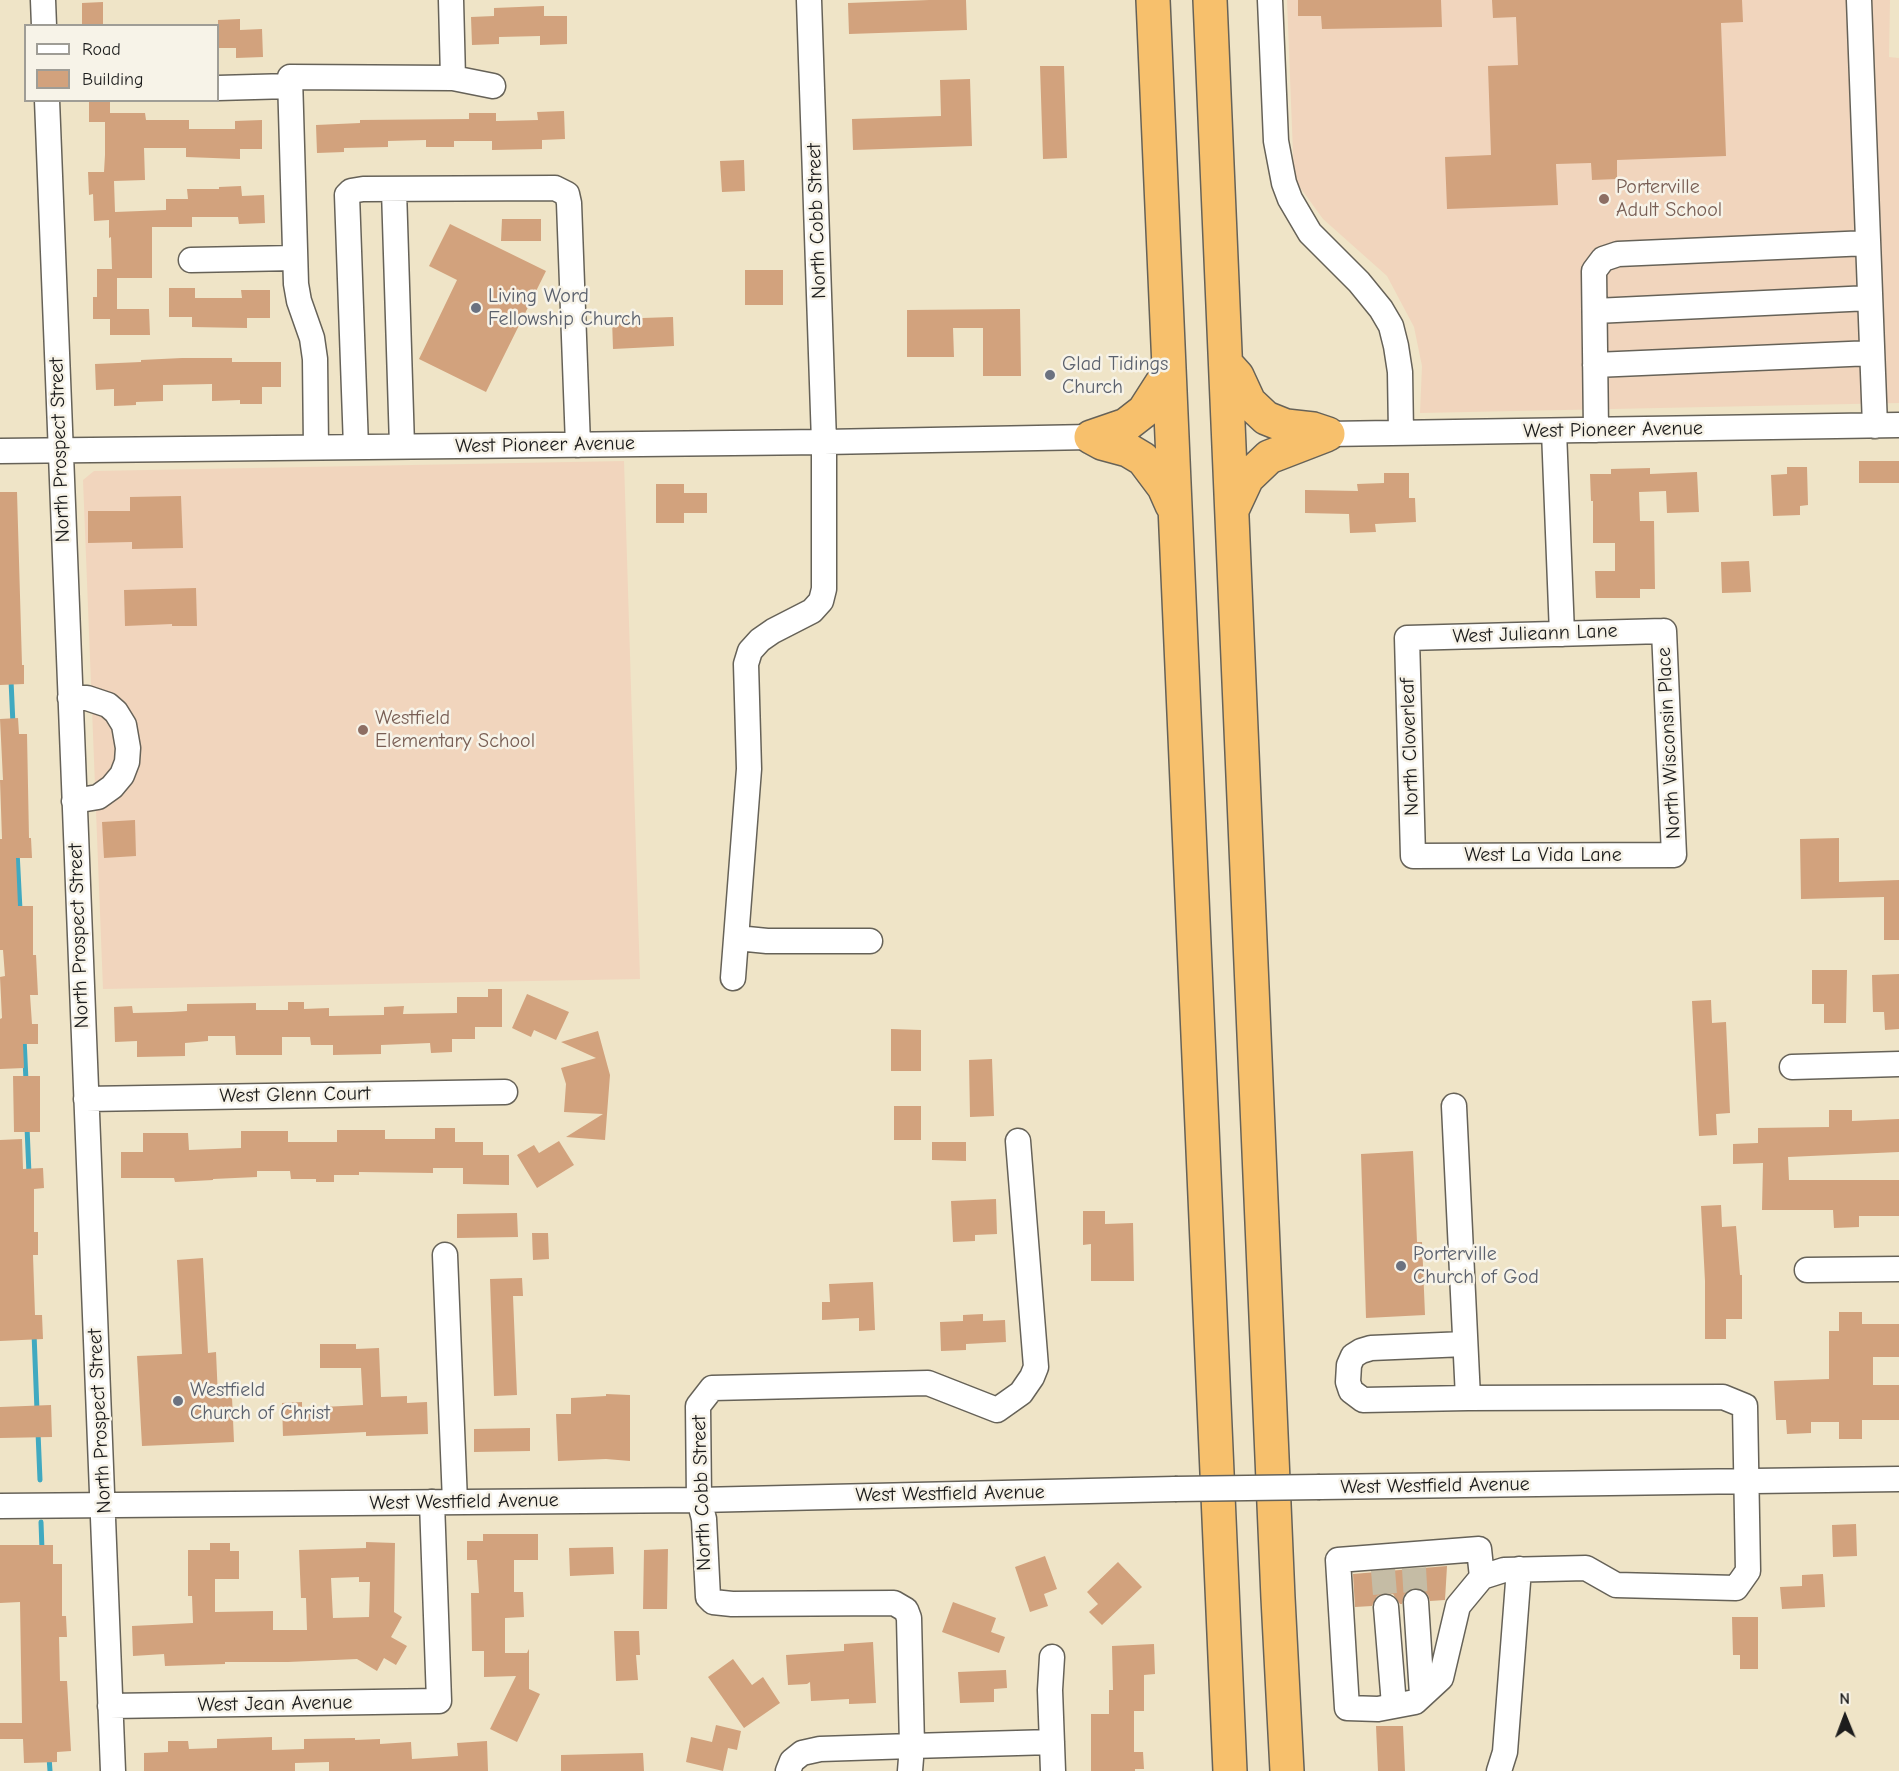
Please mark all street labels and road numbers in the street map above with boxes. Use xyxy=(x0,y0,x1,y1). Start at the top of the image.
street label: North Cobb Street xyxy=(802,143,832,299)
street label: North Prospect Street xyxy=(45,357,75,543)
street label: West Pioneer Avenue xyxy=(1523,416,1703,444)
street label: West Pioneer Avenue xyxy=(455,431,635,459)
street label: West Julieann Lane xyxy=(1452,619,1618,649)
street label: North Wisconsin Place xyxy=(1652,646,1686,840)
street label: North Cloverleaf xyxy=(1396,678,1424,816)
street label: North Prospect Street xyxy=(64,843,94,1029)
street label: West La Vida Lane xyxy=(1464,843,1622,867)
street label: West Glenn Court xyxy=(219,1082,371,1108)
street label: North Prospect Street xyxy=(83,1328,117,1514)
street label: North Cobb Street xyxy=(687,1415,717,1571)
street label: West Westfield Avenue xyxy=(1340,1472,1530,1500)
street label: West Westfield Avenue xyxy=(855,1480,1045,1508)
street label: West Westfield Avenue xyxy=(369,1488,559,1516)
street label: West Jean Avenue xyxy=(197,1691,353,1717)

